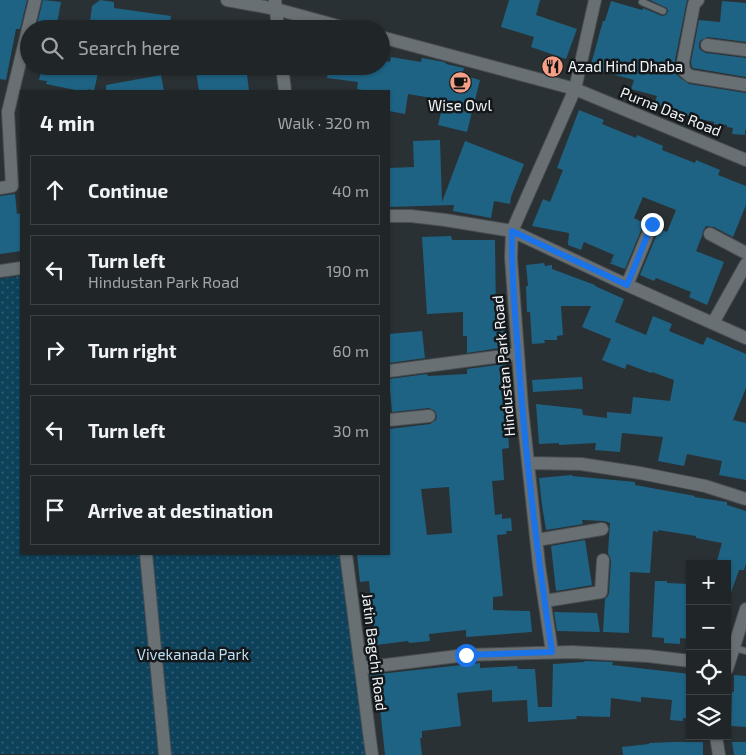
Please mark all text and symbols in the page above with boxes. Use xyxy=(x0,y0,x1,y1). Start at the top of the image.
search box xyxy=(20,20,390,75)
icon: search xyxy=(38,34,66,62)
text: Search here xyxy=(78,36,180,59)
restaurant icon: Azad Hind Dhaba xyxy=(540,54,564,78)
place label: Azad Hind Dhaba xyxy=(568,57,683,75)
cafe icon: Wise Owl xyxy=(448,70,472,94)
street label: Purna Das Road xyxy=(618,83,724,139)
place label: Wise Owl xyxy=(428,96,492,114)
text: 4 min xyxy=(40,110,95,135)
text: Walk · 320 m xyxy=(277,113,370,132)
icon: ahead xyxy=(41,176,69,204)
text: Continue xyxy=(88,179,168,202)
text: 40 m xyxy=(332,181,369,200)
route end xyxy=(641,213,664,236)
text: Turn left xyxy=(88,249,165,272)
icon: left xyxy=(41,256,69,284)
text: 190 m xyxy=(326,261,369,280)
text: Hindustan Park Road xyxy=(88,272,239,291)
street label: Hindustan Park Road xyxy=(488,295,518,437)
icon: right xyxy=(41,336,69,364)
text: Turn right xyxy=(88,339,176,362)
text: 60 m xyxy=(333,341,369,360)
icon: left xyxy=(41,416,69,444)
text: Turn left xyxy=(88,419,165,442)
text: 30 m xyxy=(333,421,369,440)
icon: arrive xyxy=(41,496,69,524)
text: Arrive at destination xyxy=(88,499,273,522)
map controls xyxy=(686,560,731,740)
button: + xyxy=(686,560,731,605)
street label: Jatin Bagchi Road xyxy=(359,592,391,712)
button: − xyxy=(686,605,731,650)
route start xyxy=(455,644,478,667)
park label: Vivekanada Park xyxy=(137,645,250,663)
button: locate xyxy=(686,650,731,695)
button: layers xyxy=(686,695,731,740)

